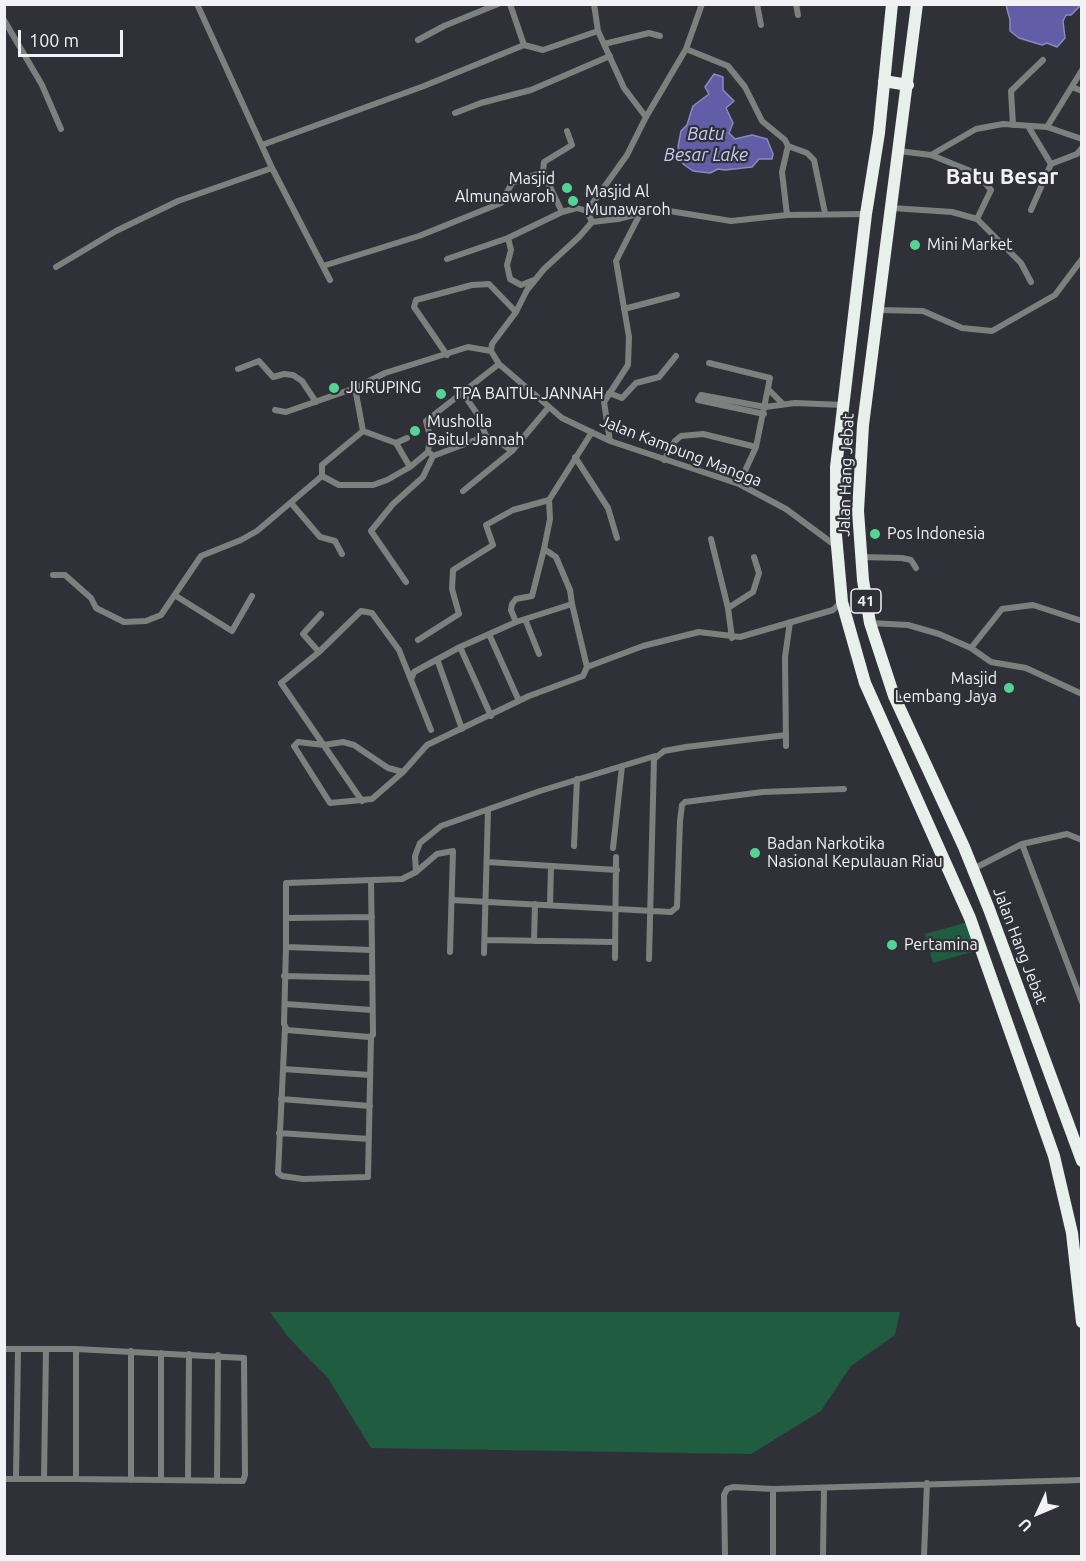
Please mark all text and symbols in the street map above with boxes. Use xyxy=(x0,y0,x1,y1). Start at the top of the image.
scale bar xyxy=(21,18,126,56)
text: 100 m xyxy=(29,30,79,50)
water label: Batu Besar Lake xyxy=(664,123,748,166)
district label: Batu Besar xyxy=(946,164,1058,190)
place label: Masjid Almunawaroh xyxy=(455,169,555,207)
marker: Masjid Almunawaroh xyxy=(560,181,574,195)
place label: Masjid Al Munawaroh xyxy=(585,182,671,220)
marker: Masjid Al Munawaroh xyxy=(566,194,580,208)
place label: Mini Market xyxy=(927,235,1013,255)
marker: Mini Market xyxy=(908,238,922,252)
place label: JURUPING xyxy=(346,378,421,398)
marker: JURUPING xyxy=(327,381,341,395)
place label: TPA BAITUL JANNAH xyxy=(453,384,604,404)
marker: TPA BAITUL JANNAH xyxy=(434,387,448,401)
street label: Jalan Kampung Mangga xyxy=(598,411,764,491)
place label: Musholla Baitul Jannah xyxy=(427,412,524,450)
street label: Jalan Hang Jebat xyxy=(834,413,858,537)
marker: Musholla Baitul Jannah xyxy=(408,424,422,438)
place label: Pos Indonesia xyxy=(887,524,985,544)
marker: Pos Indonesia xyxy=(868,527,882,541)
road number: 41 xyxy=(851,589,881,613)
place label: Masjid Lembang Jaya xyxy=(895,669,997,707)
marker: Masjid Lembang Jaya xyxy=(1002,681,1016,695)
place label: Badan Narkotika Nasional Kepulauan Riau xyxy=(767,834,943,872)
marker: Badan Narkotika Nasional Kepulauan Riau xyxy=(748,846,762,860)
street label: Jalan Hang Jebat xyxy=(989,885,1051,1007)
place label: Pertamina xyxy=(904,935,978,955)
marker: Pertamina xyxy=(885,938,899,952)
north arrow xyxy=(1008,1483,1068,1543)
text: U xyxy=(1015,1515,1035,1536)

